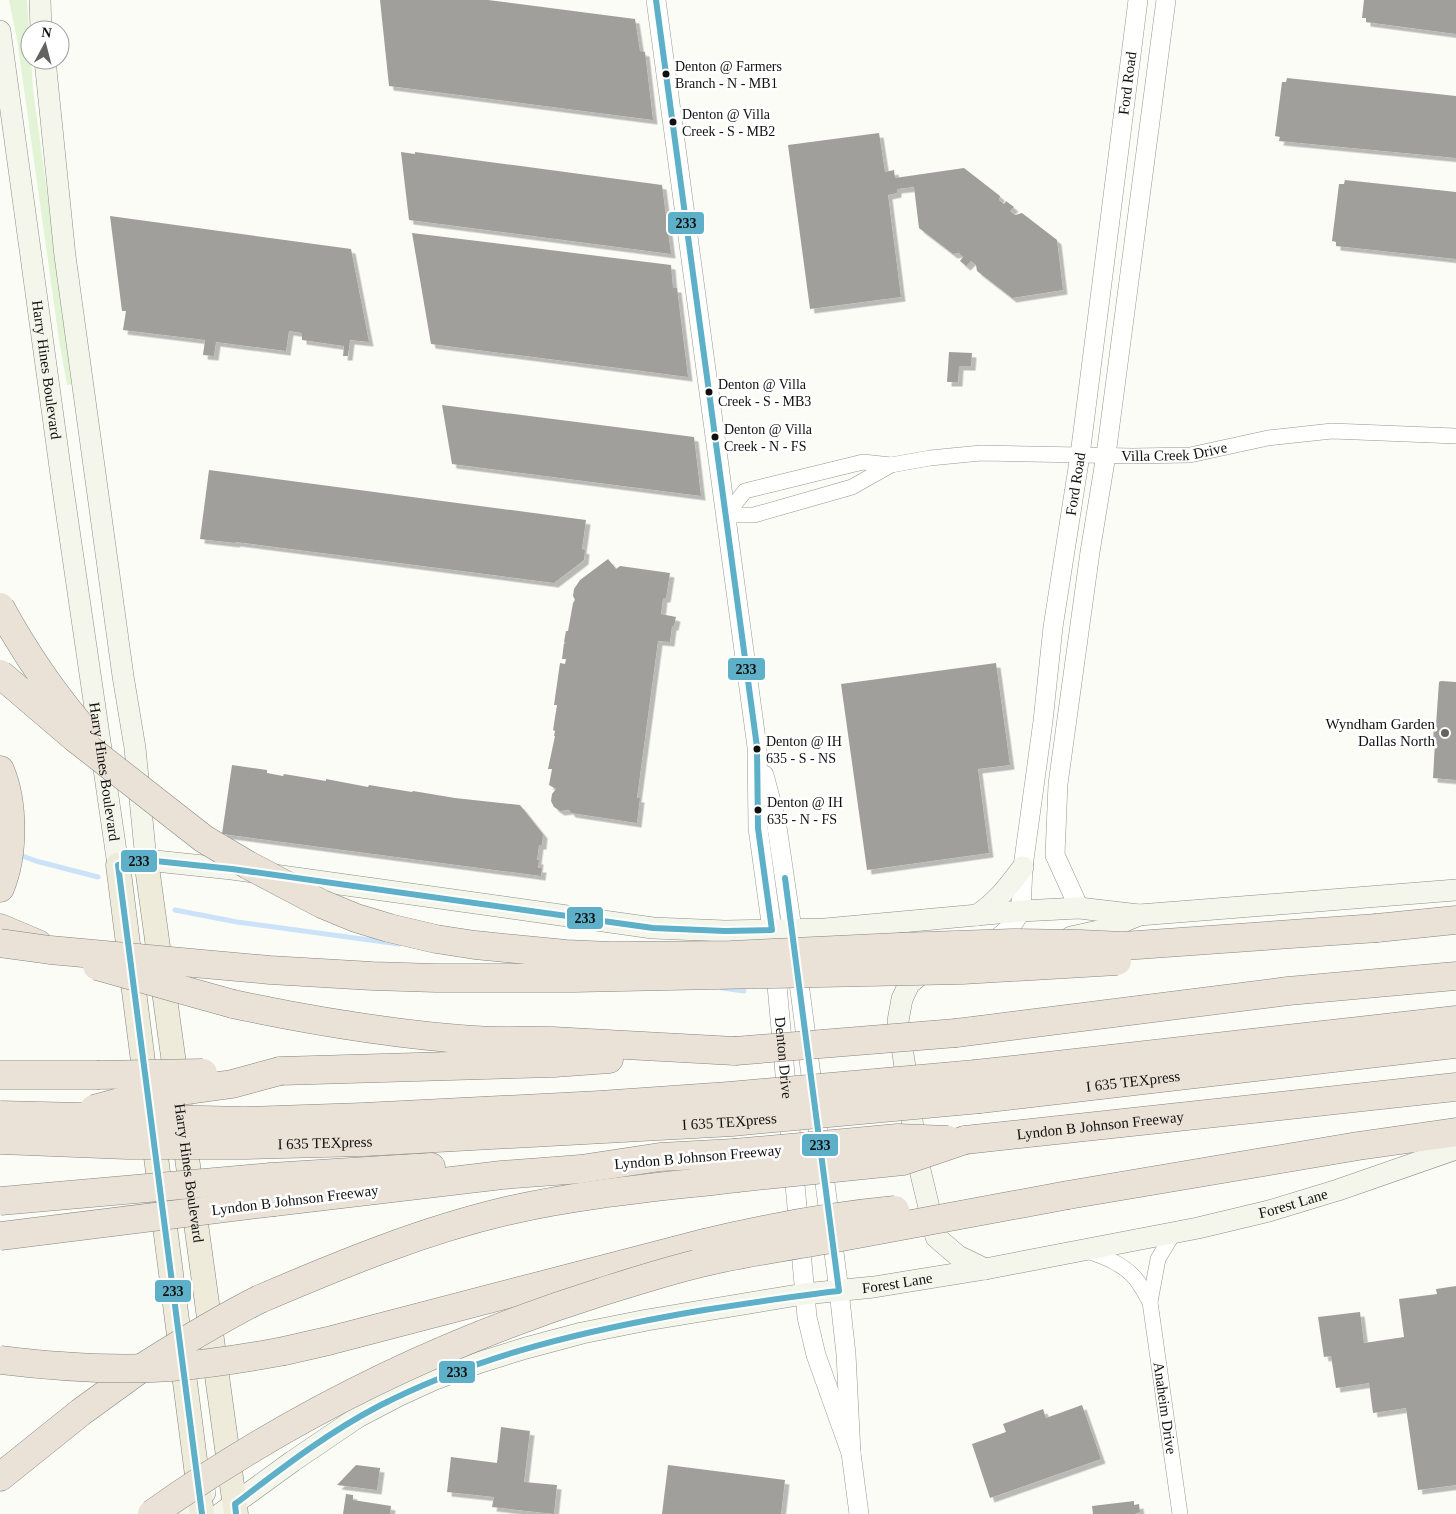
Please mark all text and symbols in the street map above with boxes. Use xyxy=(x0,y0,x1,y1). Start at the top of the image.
north arrow xyxy=(20,20,70,70)
text: N xyxy=(41,25,52,41)
street label: Ford Road xyxy=(1115,50,1139,116)
place label: Denton @ Farmers Branch - N - MB1 xyxy=(675,59,782,91)
marker: Denton @ Farmers Branch - N - MB1 xyxy=(661,69,671,79)
place label: Denton @ Villa Creek - S - MB2 xyxy=(682,107,775,139)
marker: Denton @ Villa Creek - S - MB2 xyxy=(668,117,678,127)
line badge: 233 xyxy=(667,211,705,235)
text: 233 xyxy=(676,216,697,231)
street label: Harry Hines Boulevard xyxy=(29,299,64,441)
place label: Denton @ Villa Creek - S - MB3 xyxy=(718,377,811,409)
marker: Denton @ Villa Creek - S - MB3 xyxy=(704,387,714,397)
place label: Denton @ Villa Creek - N - FS xyxy=(724,422,813,454)
marker: Denton @ Villa Creek - N - FS xyxy=(710,432,720,442)
street label: Villa Creek Drive xyxy=(1121,439,1229,464)
street label: Ford Road xyxy=(1063,451,1088,517)
line badge: 233 xyxy=(727,657,766,681)
text: 233 xyxy=(736,662,757,677)
street label: Harry Hines Boulevard xyxy=(86,701,122,843)
place label: Wyndham Garden Dallas North xyxy=(1326,716,1435,749)
marker: Wyndham Garden Dallas North xyxy=(1439,727,1451,739)
place label: Denton @ IH 635 - S - NS xyxy=(766,734,842,766)
marker: Denton @ IH 635 - S - NS xyxy=(752,744,762,754)
place label: Denton @ IH 635 - N - FS xyxy=(767,795,843,827)
marker: Denton @ IH 635 - N - FS xyxy=(753,805,763,815)
line badge: 233 xyxy=(120,849,158,873)
text: 233 xyxy=(129,854,150,869)
line badge: 233 xyxy=(566,906,604,930)
text: 233 xyxy=(575,911,596,926)
street label: Denton Drive xyxy=(772,1016,795,1100)
street label: I 635 TEXpress xyxy=(1085,1068,1181,1095)
street label: Harry Hines Boulevard xyxy=(172,1103,207,1244)
street label: Lyndon B Johnson Freeway xyxy=(1016,1108,1185,1142)
street label: I 635 TEXpress xyxy=(682,1110,777,1133)
line badge: 233 xyxy=(801,1133,839,1157)
street label: I 635 TEXpress xyxy=(277,1134,373,1152)
text: 233 xyxy=(810,1138,831,1153)
street label: Lyndon B Johnson Freeway xyxy=(614,1142,783,1172)
street label: Lyndon B Johnson Freeway xyxy=(211,1182,380,1218)
street label: Forest Lane xyxy=(1257,1186,1330,1221)
street label: Forest Lane xyxy=(861,1270,934,1296)
line badge: 233 xyxy=(154,1279,192,1303)
text: 233 xyxy=(163,1284,184,1299)
line badge: 233 xyxy=(438,1360,476,1384)
street label: Anaheim Drive xyxy=(1151,1361,1179,1456)
text: 233 xyxy=(447,1365,468,1380)

